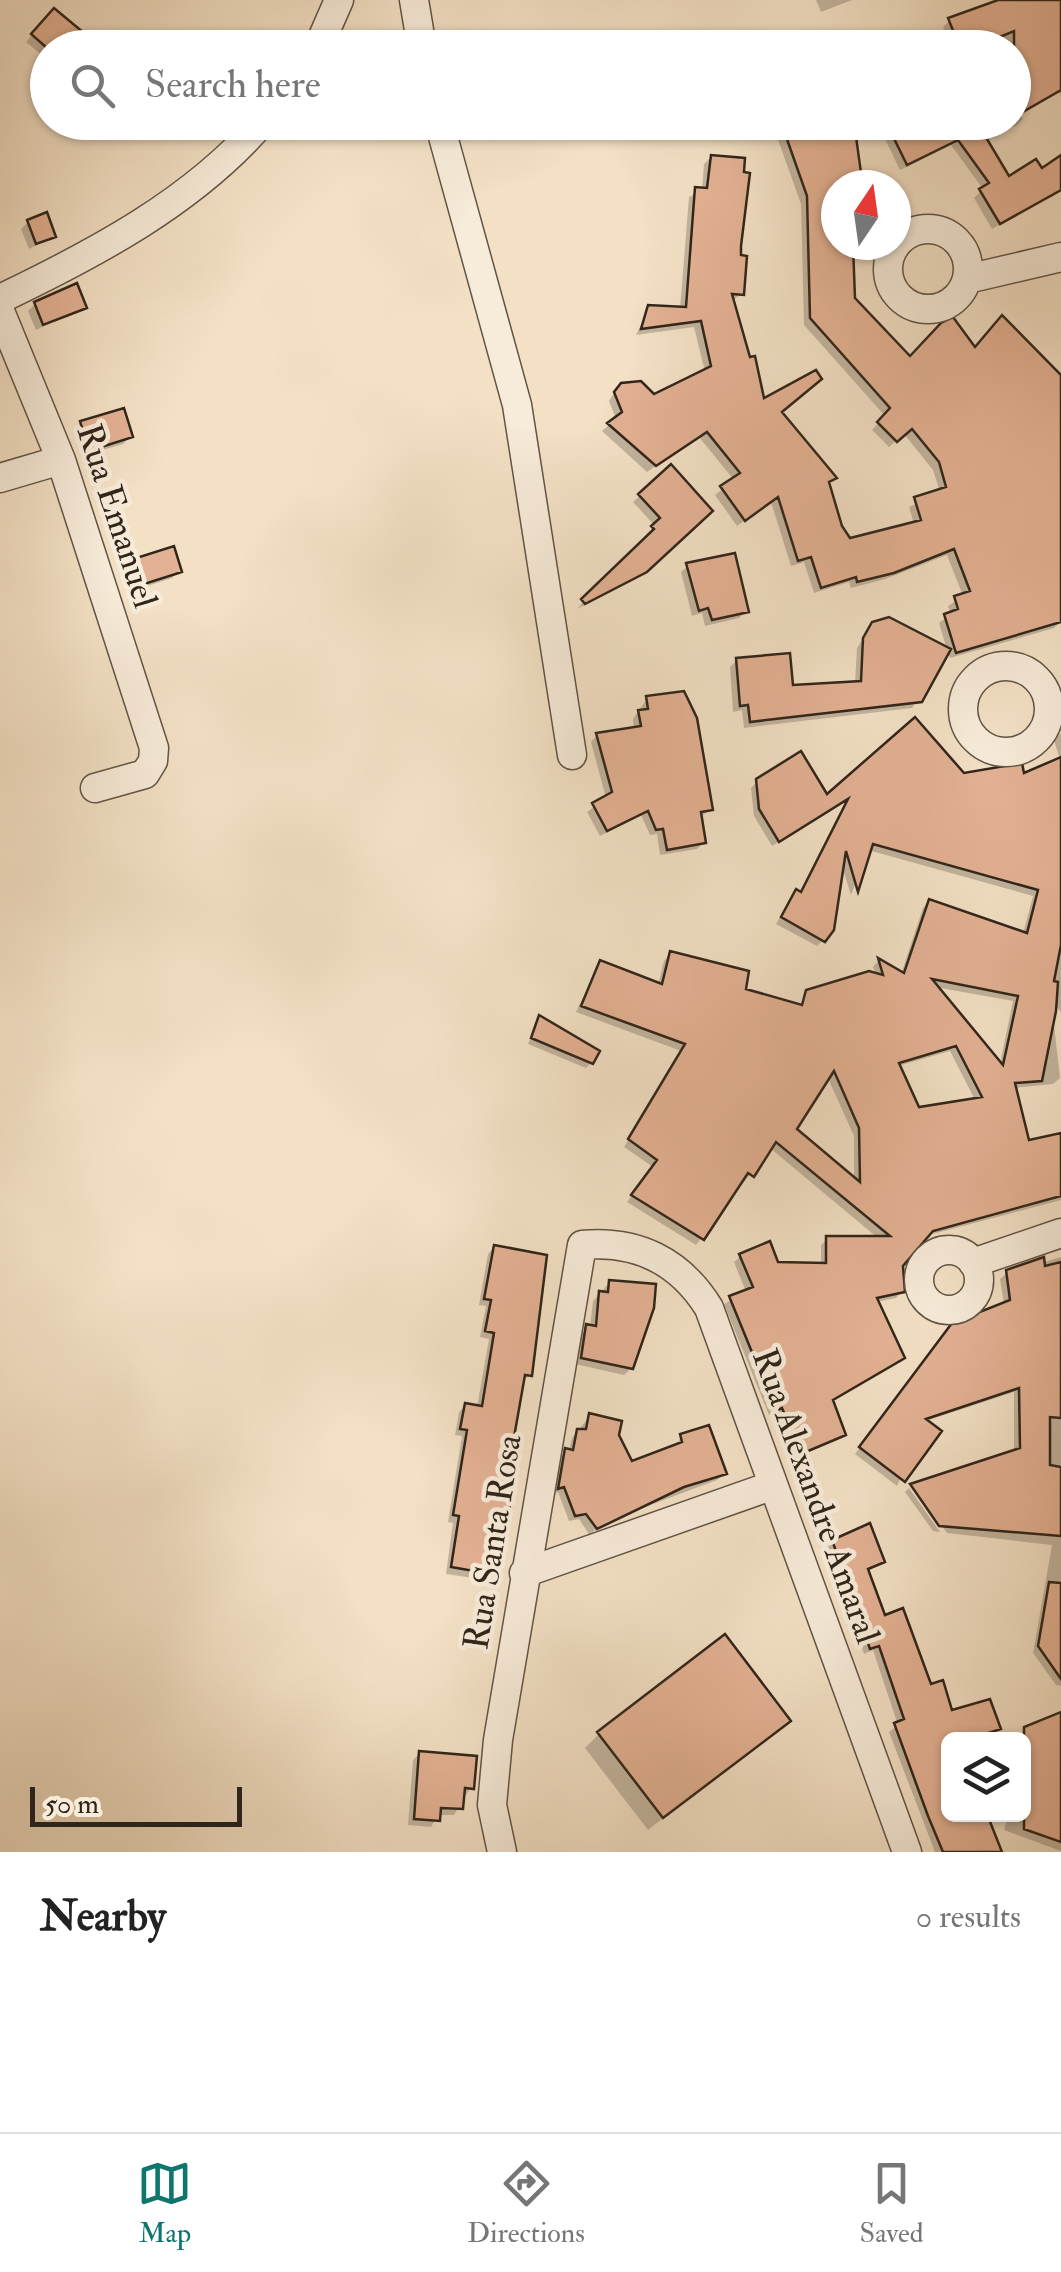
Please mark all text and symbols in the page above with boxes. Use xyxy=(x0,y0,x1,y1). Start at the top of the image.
search box xyxy=(30,30,1031,140)
icon: search xyxy=(65,58,120,113)
text: Search here xyxy=(145,61,321,109)
north arrow xyxy=(821,170,911,260)
street label: Rua Emanuel xyxy=(67,418,167,614)
street label: Rua Alexandre Amaral xyxy=(742,1343,890,1649)
street label: Rua Santa Rosa xyxy=(454,1431,532,1653)
map controls xyxy=(941,1732,1031,1822)
button: layers xyxy=(941,1732,1031,1822)
scale bar xyxy=(30,1782,242,1826)
text: 50 m xyxy=(45,1787,99,1822)
text: Nearby xyxy=(40,1891,166,1943)
text: 0 results xyxy=(916,1897,1021,1937)
tab: Map xyxy=(137,2156,192,2251)
tab: Directions xyxy=(467,2156,585,2251)
tab: Saved xyxy=(860,2156,924,2251)

